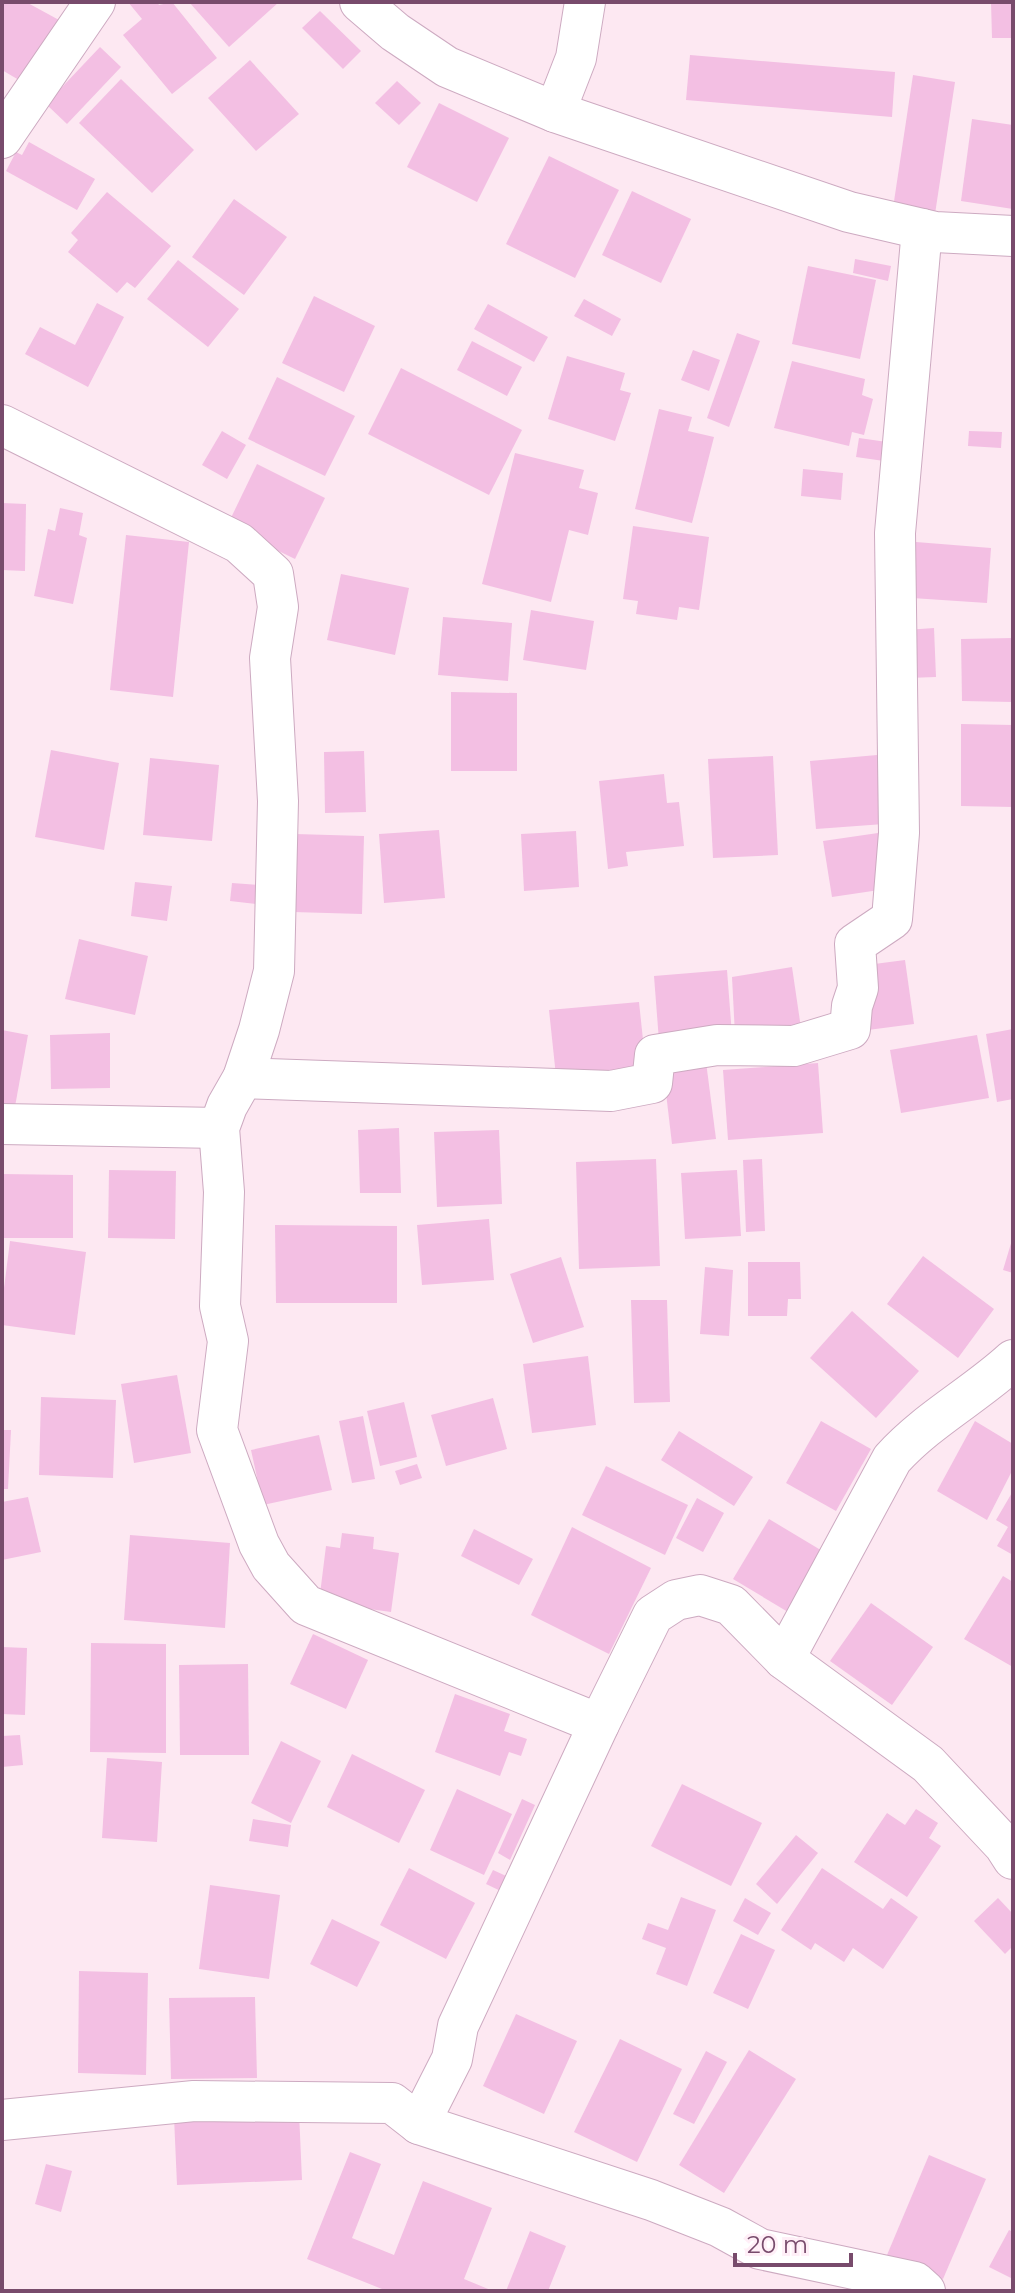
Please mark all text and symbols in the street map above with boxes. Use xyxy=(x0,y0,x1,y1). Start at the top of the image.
scale bar xyxy=(735,2217,851,2267)
text: 20 m xyxy=(747,2230,808,2259)

